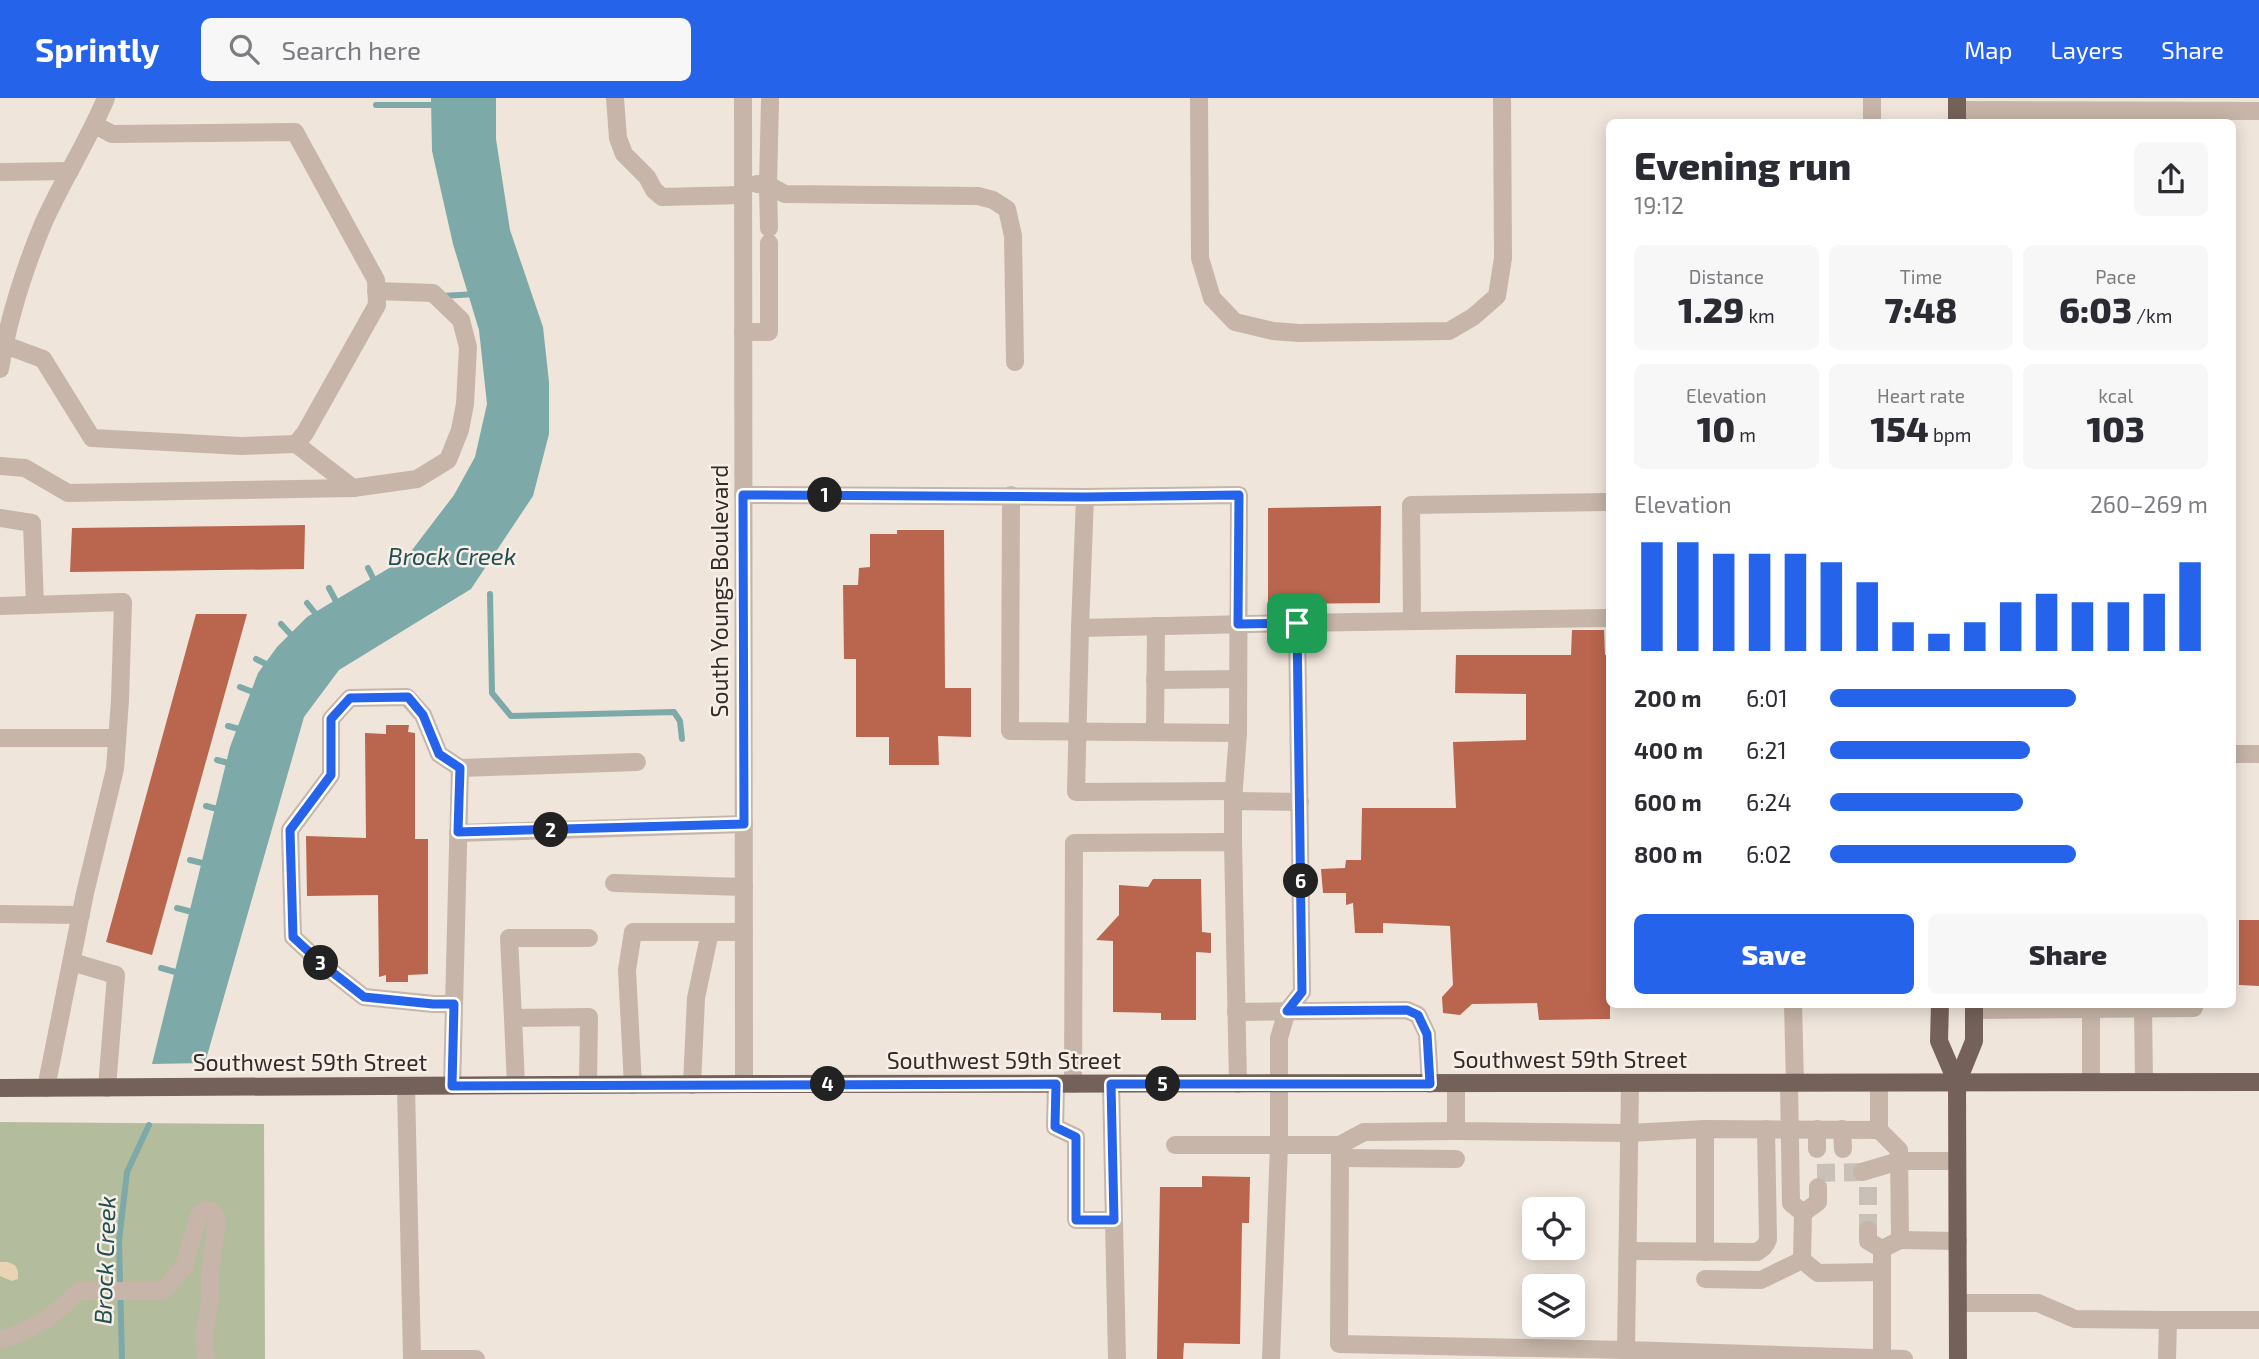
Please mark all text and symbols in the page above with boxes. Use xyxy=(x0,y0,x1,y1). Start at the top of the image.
search box xyxy=(201,18,691,81)
text: Sprintly xyxy=(35,29,159,69)
icon: search xyxy=(225,30,263,68)
text: Search here xyxy=(281,34,421,65)
text: Map xyxy=(1964,35,2012,64)
text: Layers xyxy=(2050,35,2123,64)
text: Share xyxy=(2161,35,2224,64)
text: Evening run xyxy=(1634,142,1851,188)
button: share xyxy=(2134,142,2208,216)
text: 19:12 xyxy=(1634,191,1684,219)
text: Distance xyxy=(1689,265,1764,288)
text: Time xyxy=(1900,265,1942,288)
text: Pace xyxy=(2095,265,2136,288)
text: 1.29 xyxy=(1678,288,1744,330)
text: 7:48 xyxy=(1885,288,1957,330)
text: 6:03 xyxy=(2059,288,2132,330)
text: km xyxy=(1744,304,1775,327)
text: /km xyxy=(2132,304,2172,327)
text: Elevation xyxy=(1686,384,1767,407)
text: Heart rate xyxy=(1877,384,1965,407)
text: kcal xyxy=(2098,384,2133,407)
text: 10 xyxy=(1697,407,1735,449)
text: 154 xyxy=(1871,407,1929,449)
text: 103 xyxy=(2086,407,2145,449)
text: m xyxy=(1735,423,1756,446)
text: bpm xyxy=(1929,423,1971,446)
street label: South Youngs Boulevard xyxy=(705,465,733,717)
pin: 1 xyxy=(808,478,842,512)
text: 1 xyxy=(820,483,829,506)
text: Elevation xyxy=(1634,490,1732,518)
text: 260–269 m xyxy=(2090,490,2208,518)
water label: Brock Creek xyxy=(388,541,516,570)
pin xyxy=(1267,593,1327,653)
icon: arrive xyxy=(1278,604,1316,642)
text: 200 m xyxy=(1634,684,1702,712)
text: 6:01 xyxy=(1746,684,1788,712)
text: 400 m xyxy=(1634,736,1703,764)
text: 6:21 xyxy=(1746,736,1787,764)
text: 600 m xyxy=(1634,788,1702,816)
text: 6:24 xyxy=(1746,788,1792,816)
pin: 2 xyxy=(534,812,568,848)
text: 2 xyxy=(545,818,556,841)
text: 800 m xyxy=(1634,840,1703,868)
text: 6:02 xyxy=(1746,840,1791,868)
pin: 6 xyxy=(1284,864,1318,898)
text: 6 xyxy=(1295,869,1306,892)
button: Save xyxy=(1634,914,1914,994)
button: Share xyxy=(1928,914,2208,994)
pin: 3 xyxy=(304,946,338,980)
text: 3 xyxy=(315,951,326,974)
street label: Southwest 59th Street xyxy=(1453,1045,1688,1073)
street label: Southwest 59th Street xyxy=(887,1046,1122,1074)
street label: Southwest 59th Street xyxy=(193,1048,428,1076)
pin: 4 xyxy=(810,1066,846,1102)
pin: 5 xyxy=(1146,1066,1180,1102)
text: 4 xyxy=(821,1072,834,1095)
text: 5 xyxy=(1157,1072,1168,1095)
water label: Brock Creek xyxy=(87,1195,121,1325)
map controls xyxy=(1522,1197,1585,1337)
button: locate xyxy=(1522,1197,1585,1260)
button: layers xyxy=(1522,1274,1585,1337)

